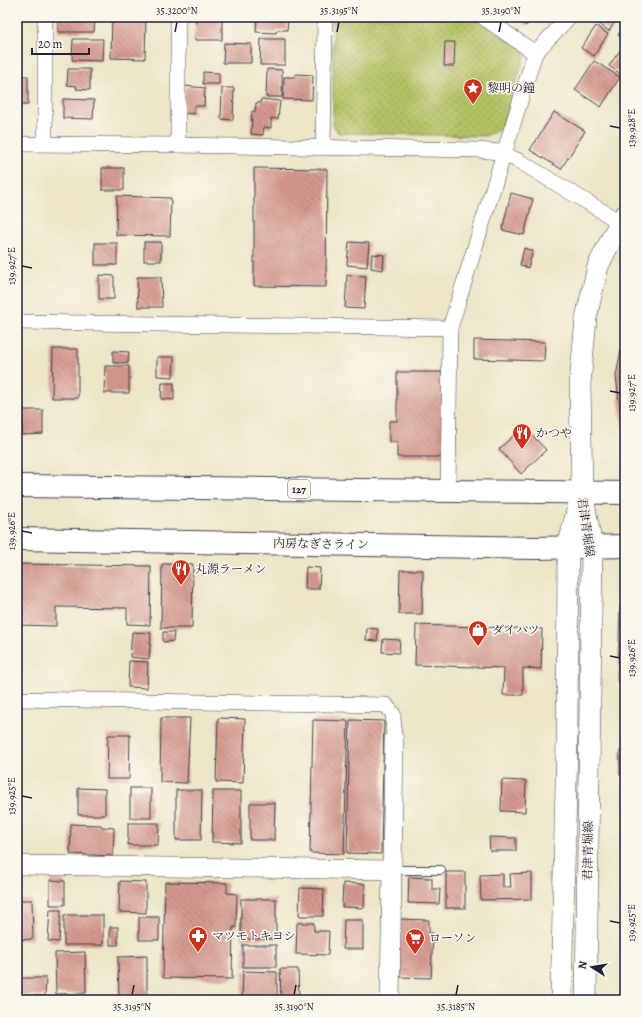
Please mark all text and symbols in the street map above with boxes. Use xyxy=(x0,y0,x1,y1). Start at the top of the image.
text: 35.3200°N xyxy=(156,4,198,17)
text: 35.3195°N xyxy=(320,4,358,17)
text: 35.3190°N xyxy=(481,4,521,17)
scale bar xyxy=(32,30,89,56)
text: 20 m xyxy=(38,36,62,52)
place icon: 黎明の鐘 xyxy=(462,77,484,105)
place label: 黎明の鐘 xyxy=(487,80,535,96)
text: 139.928°E xyxy=(625,109,638,147)
text: 139.927°E xyxy=(5,247,18,285)
text: 139.927°E xyxy=(625,374,638,412)
restaurant icon: かつや xyxy=(511,422,533,450)
place label: かつや xyxy=(536,425,572,441)
road number: 127 xyxy=(288,480,310,498)
street label: 君津青堀線 xyxy=(574,496,598,558)
text: 139.926°E xyxy=(5,512,18,550)
street label: 内房なぎさライン xyxy=(273,535,369,553)
restaurant icon: 丸源ラーメン xyxy=(170,558,192,586)
place label: 丸源ラーメン xyxy=(195,561,266,577)
shop icon: ダイハツ xyxy=(467,619,489,647)
place label: ダイハツ xyxy=(492,622,540,638)
text: 139.926°E xyxy=(625,639,638,677)
text: 139.925°E xyxy=(5,777,18,815)
street label: 君津青堀線 xyxy=(579,821,597,881)
text: 139.925°E xyxy=(625,904,638,942)
pharmacy icon: マツモトキヨシ xyxy=(187,925,209,953)
supermarket icon: ローソン xyxy=(404,927,426,955)
place label: マツモトキヨシ xyxy=(212,928,296,944)
place label: ローソン xyxy=(429,930,477,946)
north arrow xyxy=(572,947,612,987)
text: N xyxy=(575,960,591,971)
text: 35.3195°N xyxy=(113,1000,151,1013)
text: 35.3190°N xyxy=(274,1000,314,1013)
text: 35.3185°N xyxy=(437,1000,475,1013)

